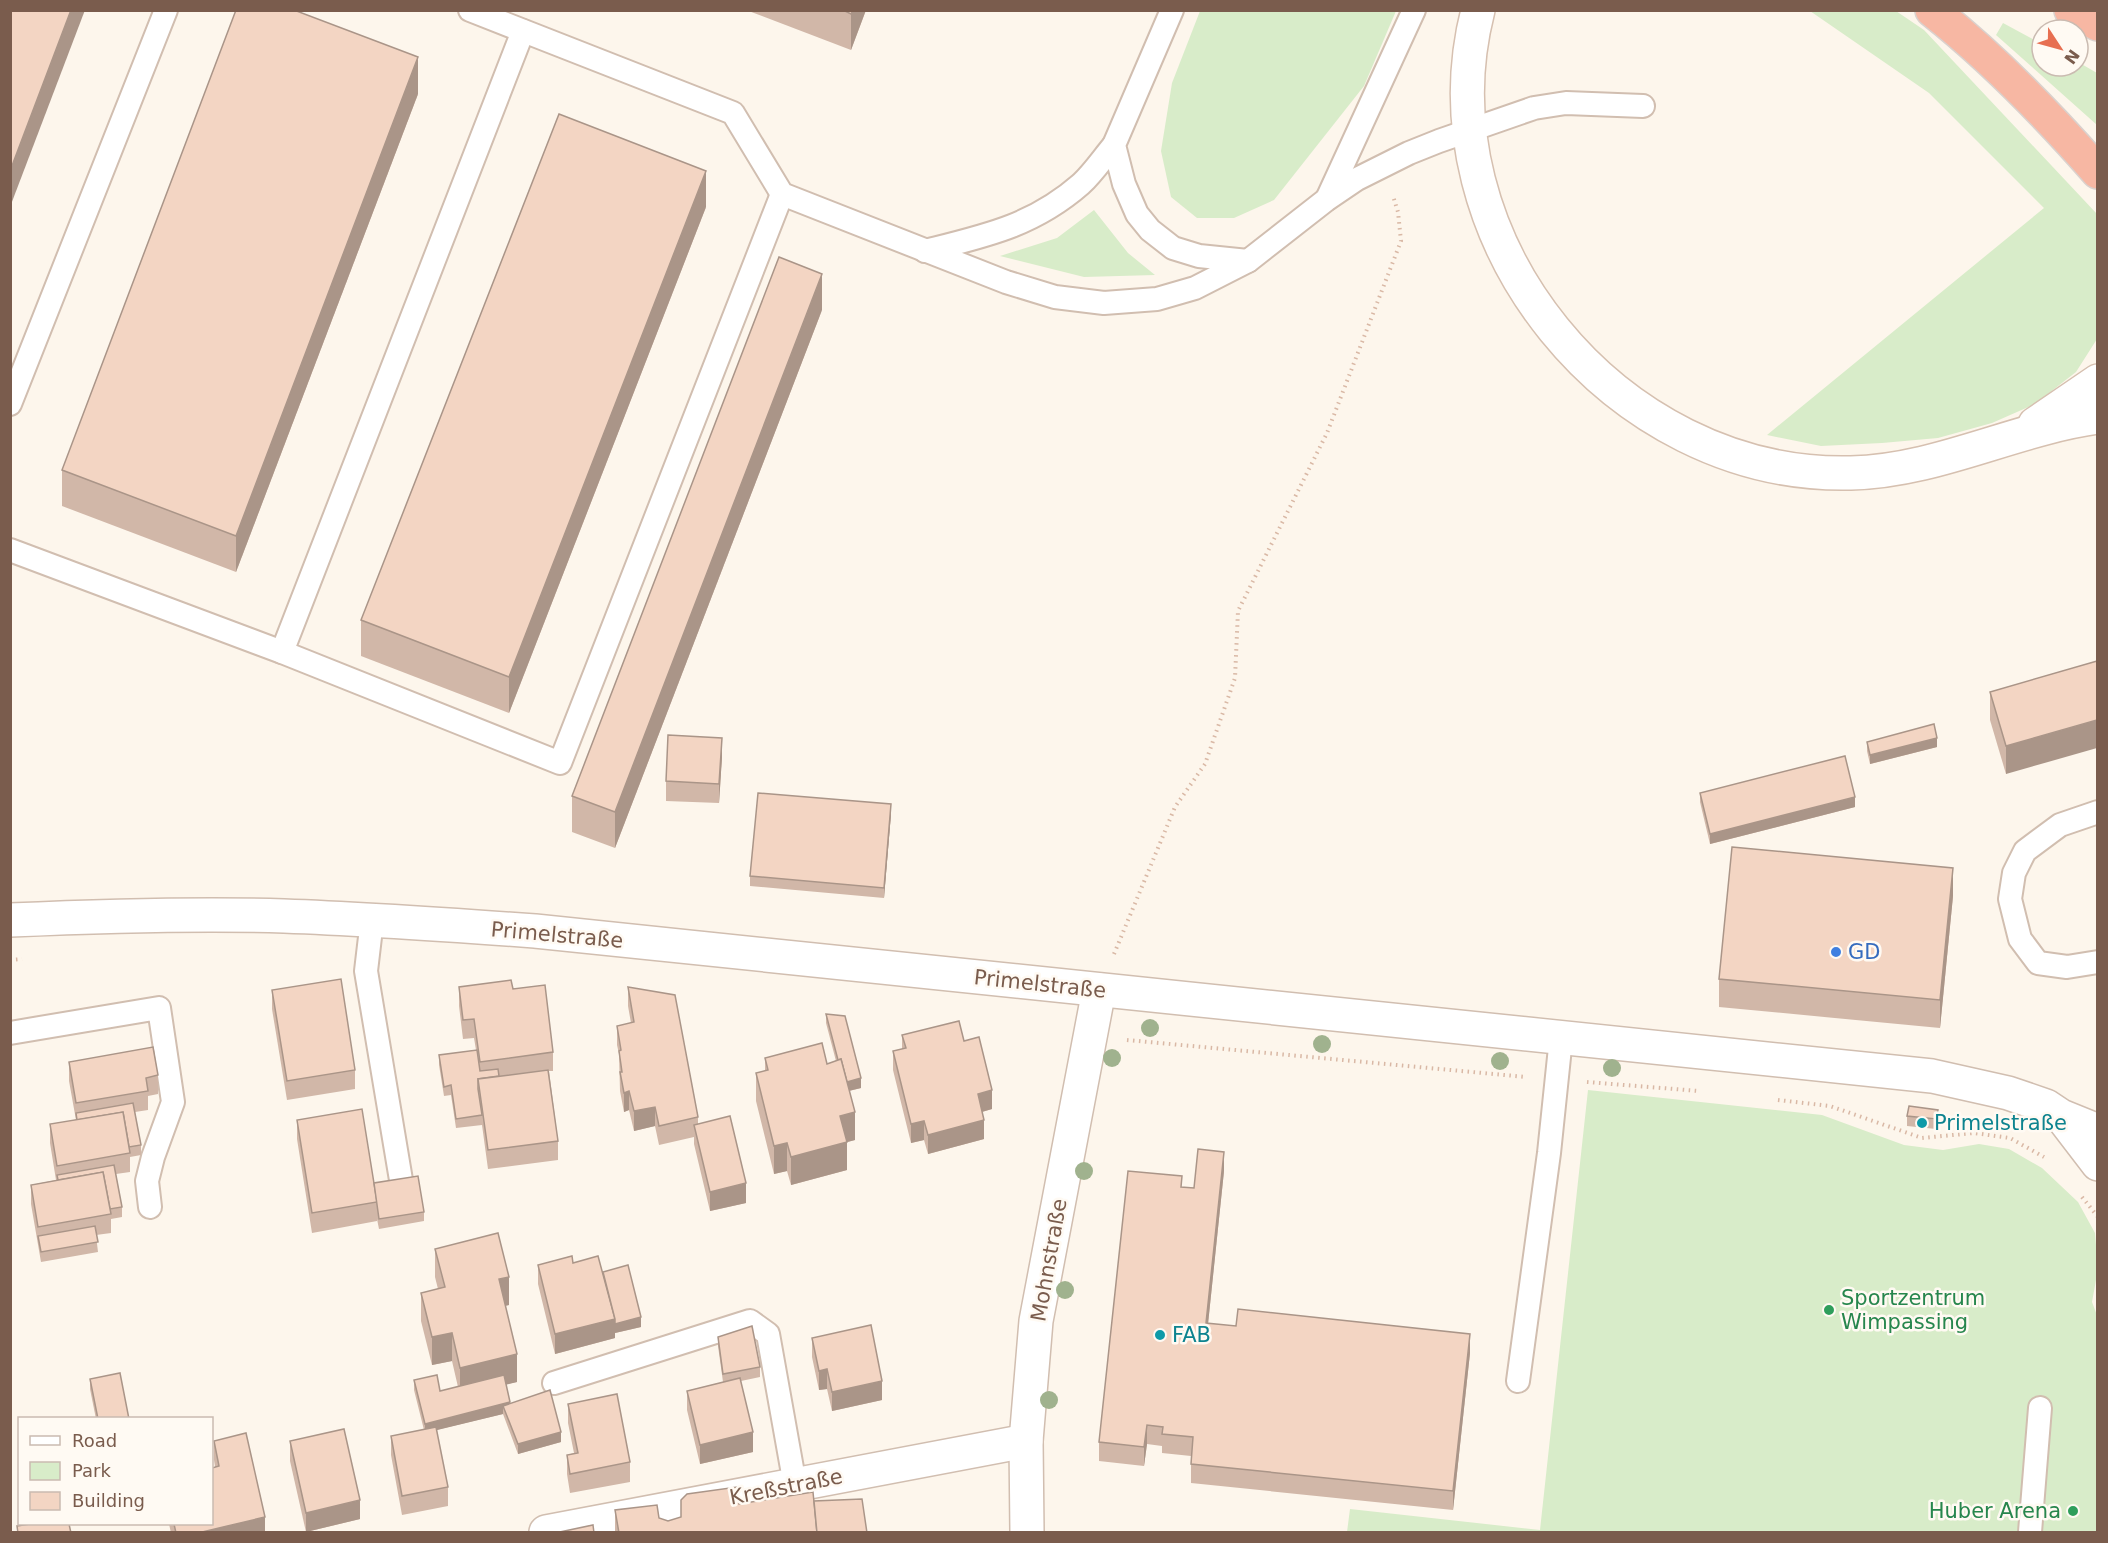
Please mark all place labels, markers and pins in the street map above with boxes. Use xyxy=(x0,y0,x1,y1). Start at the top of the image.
place label: GD xyxy=(1848,940,1880,964)
marker: GD xyxy=(1829,945,1843,959)
place label: Primelstraße xyxy=(1934,1111,2067,1135)
marker: Primelstraße xyxy=(1915,1116,1929,1130)
place label: Sportzentrum Wimpassing xyxy=(1841,1286,1985,1334)
marker: Sportzentrum Wimpassing xyxy=(1822,1303,1836,1317)
place label: FAB xyxy=(1172,1323,1211,1347)
marker: FAB xyxy=(1153,1328,1167,1342)
place label: Huber Arena xyxy=(1929,1499,2061,1523)
marker: Huber Arena xyxy=(2066,1504,2080,1518)

